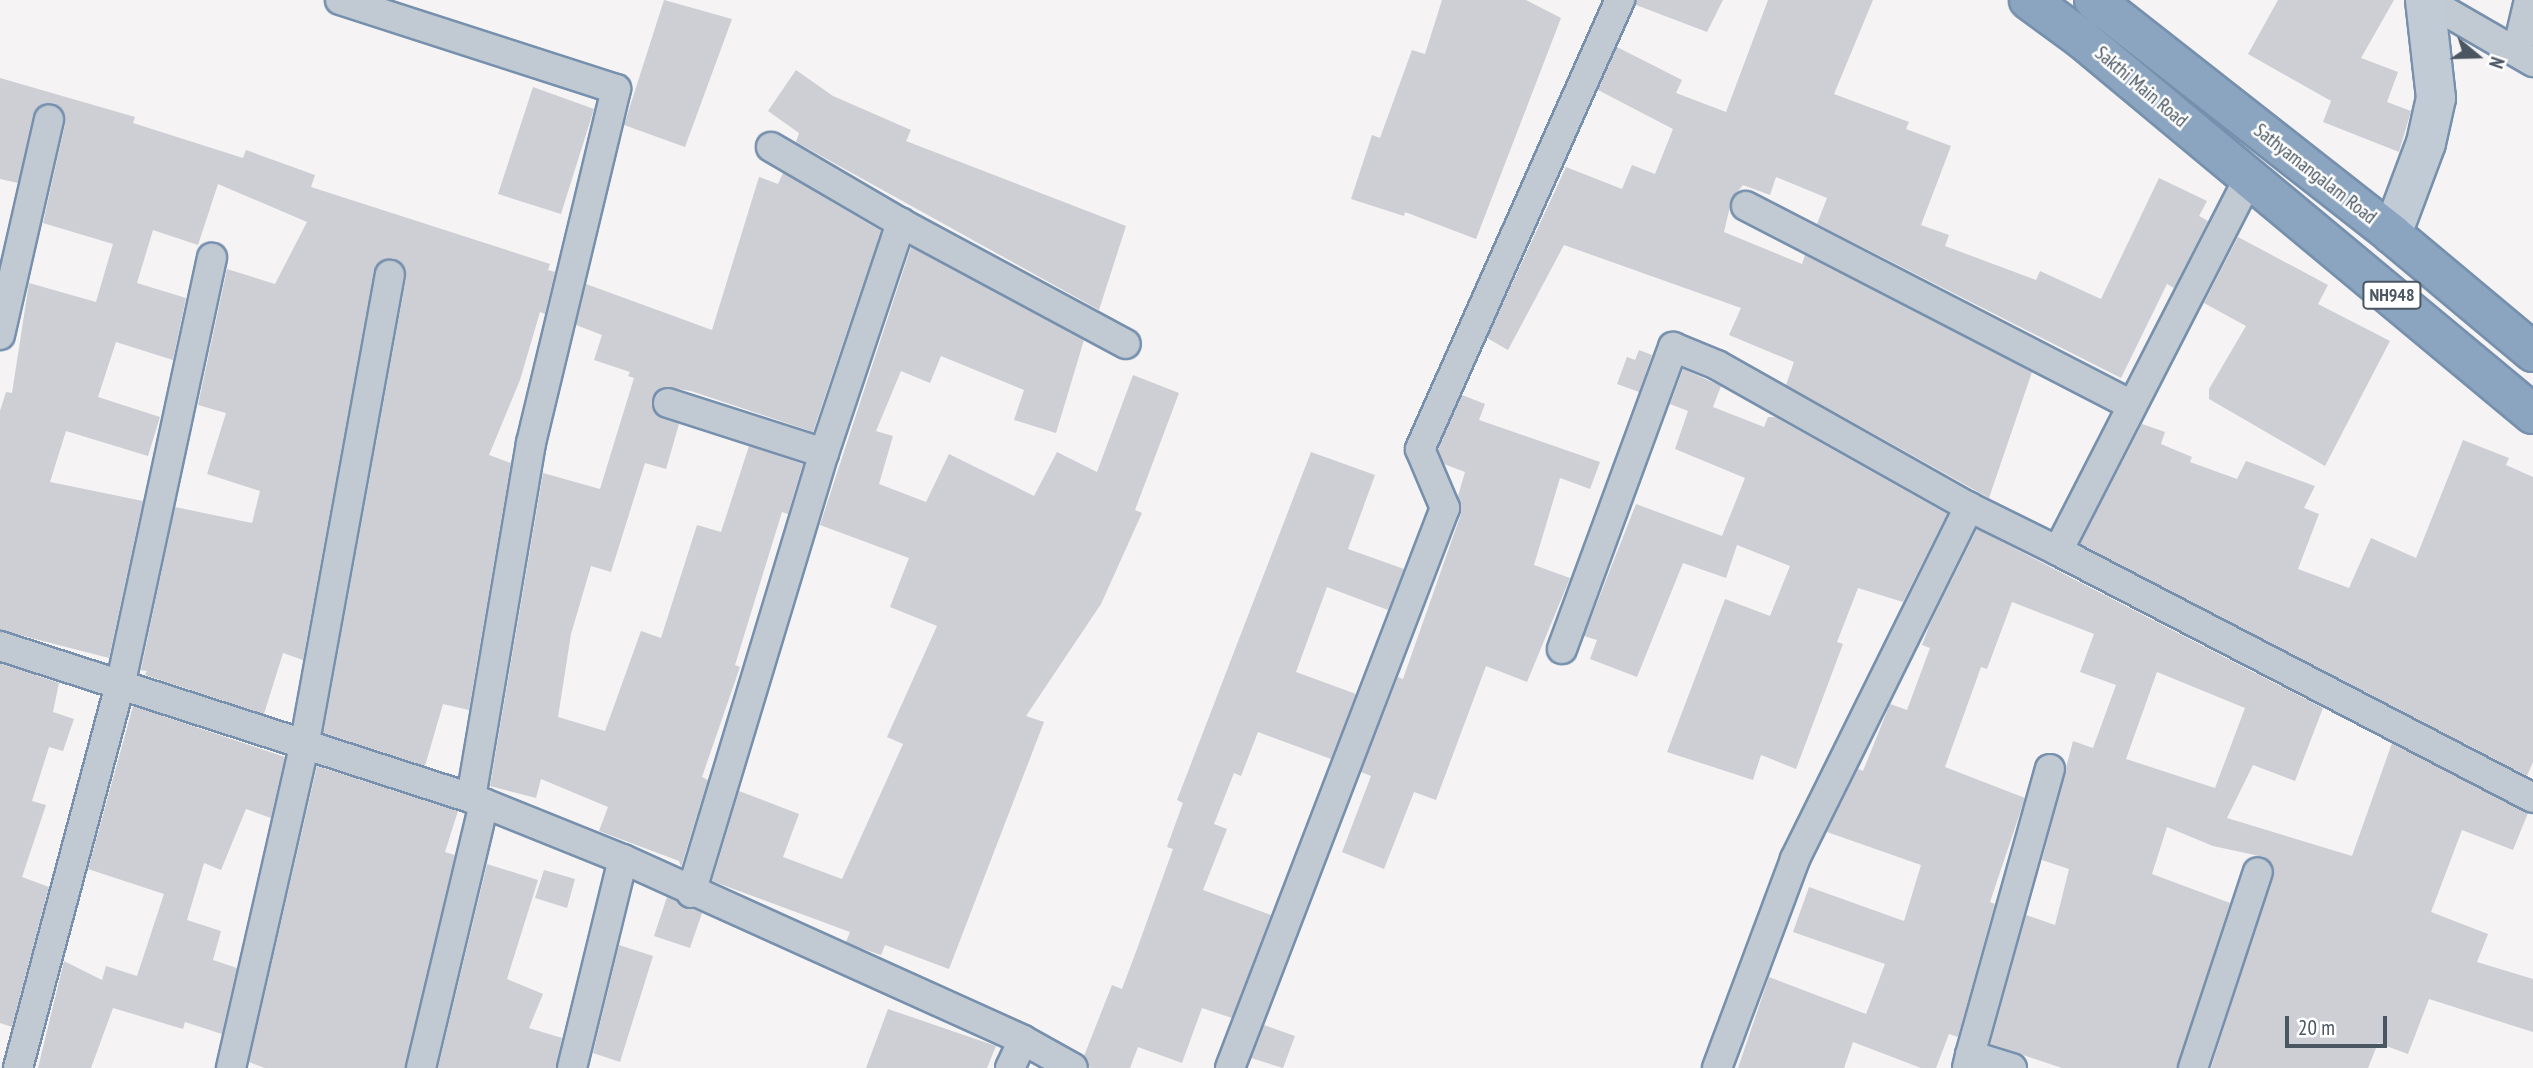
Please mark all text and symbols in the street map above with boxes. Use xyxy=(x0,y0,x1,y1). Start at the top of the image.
north arrow xyxy=(2442,21,2512,91)
street label: Sakthi Main Road xyxy=(2090,42,2192,132)
text: N xyxy=(2484,54,2510,72)
street label: Sathyamangalam Road xyxy=(2249,119,2381,229)
road number: NH948 xyxy=(2362,281,2422,310)
scale bar xyxy=(2288,1002,2390,1046)
text: 20 m xyxy=(2298,1014,2335,1041)

